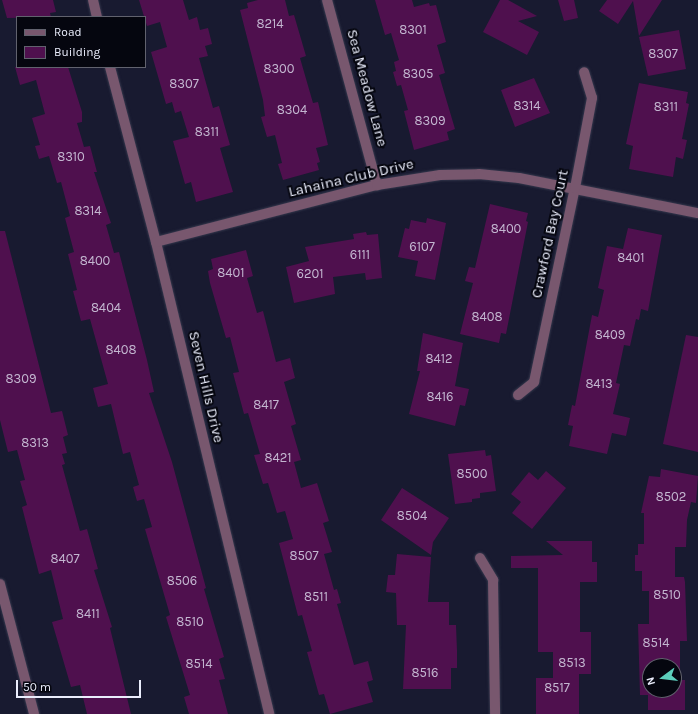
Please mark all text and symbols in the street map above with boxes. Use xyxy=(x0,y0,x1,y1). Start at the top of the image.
legend xyxy=(16,16,146,68)
house number: 8214 xyxy=(256,16,284,32)
house number: 8301 xyxy=(399,22,427,38)
text: Road xyxy=(54,25,82,39)
street label: Sea Meadow Lane xyxy=(343,27,391,149)
text: Building xyxy=(54,45,100,59)
house number: 8307 xyxy=(648,46,678,62)
house number: 8300 xyxy=(263,61,295,77)
house number: 8305 xyxy=(403,66,433,82)
house number: 8307 xyxy=(169,76,199,92)
house number: 8314 xyxy=(513,98,541,114)
house number: 8311 xyxy=(654,99,678,115)
house number: 8304 xyxy=(277,102,307,118)
house number: 8309 xyxy=(415,113,445,129)
house number: 8311 xyxy=(195,124,219,140)
house number: 8310 xyxy=(57,149,85,165)
street label: Lahaina Club Drive xyxy=(287,155,415,201)
street label: Crawford Bay Court xyxy=(528,168,572,300)
house number: 8314 xyxy=(74,203,102,219)
house number: 8400 xyxy=(491,221,521,237)
house number: 6107 xyxy=(409,239,435,255)
house number: 6111 xyxy=(350,247,370,263)
house number: 8401 xyxy=(617,250,645,266)
house number: 8400 xyxy=(80,253,110,269)
house number: 8401 xyxy=(217,265,245,281)
house number: 6201 xyxy=(297,266,323,282)
house number: 8404 xyxy=(91,300,121,316)
house number: 8408 xyxy=(472,309,502,325)
house number: 8409 xyxy=(595,327,625,343)
street label: Seven Hills Drive xyxy=(184,329,228,445)
house number: 8408 xyxy=(106,342,136,358)
house number: 8412 xyxy=(425,351,453,367)
house number: 8309 xyxy=(6,371,36,387)
house number: 8413 xyxy=(585,376,613,392)
house number: 8416 xyxy=(427,389,453,405)
house number: 8417 xyxy=(253,397,279,413)
house number: 8313 xyxy=(21,435,49,451)
house number: 8421 xyxy=(264,450,292,466)
house number: 8500 xyxy=(457,466,487,482)
house number: 8502 xyxy=(656,489,686,505)
house number: 8504 xyxy=(397,508,427,524)
house number: 8507 xyxy=(289,548,319,564)
house number: 8407 xyxy=(50,551,80,567)
house number: 8506 xyxy=(167,573,197,589)
house number: 8510 xyxy=(653,587,681,603)
house number: 8511 xyxy=(304,589,328,605)
house number: 8411 xyxy=(76,606,100,622)
house number: 8510 xyxy=(176,614,204,630)
house number: 8514 xyxy=(643,635,669,651)
house number: 8513 xyxy=(558,655,586,671)
house number: 8514 xyxy=(186,656,212,672)
north arrow xyxy=(642,658,682,698)
house number: 8516 xyxy=(411,665,439,681)
scale bar xyxy=(18,672,143,698)
text: N xyxy=(644,675,658,686)
text: 50 m xyxy=(23,680,51,694)
house number: 8517 xyxy=(544,680,570,696)

